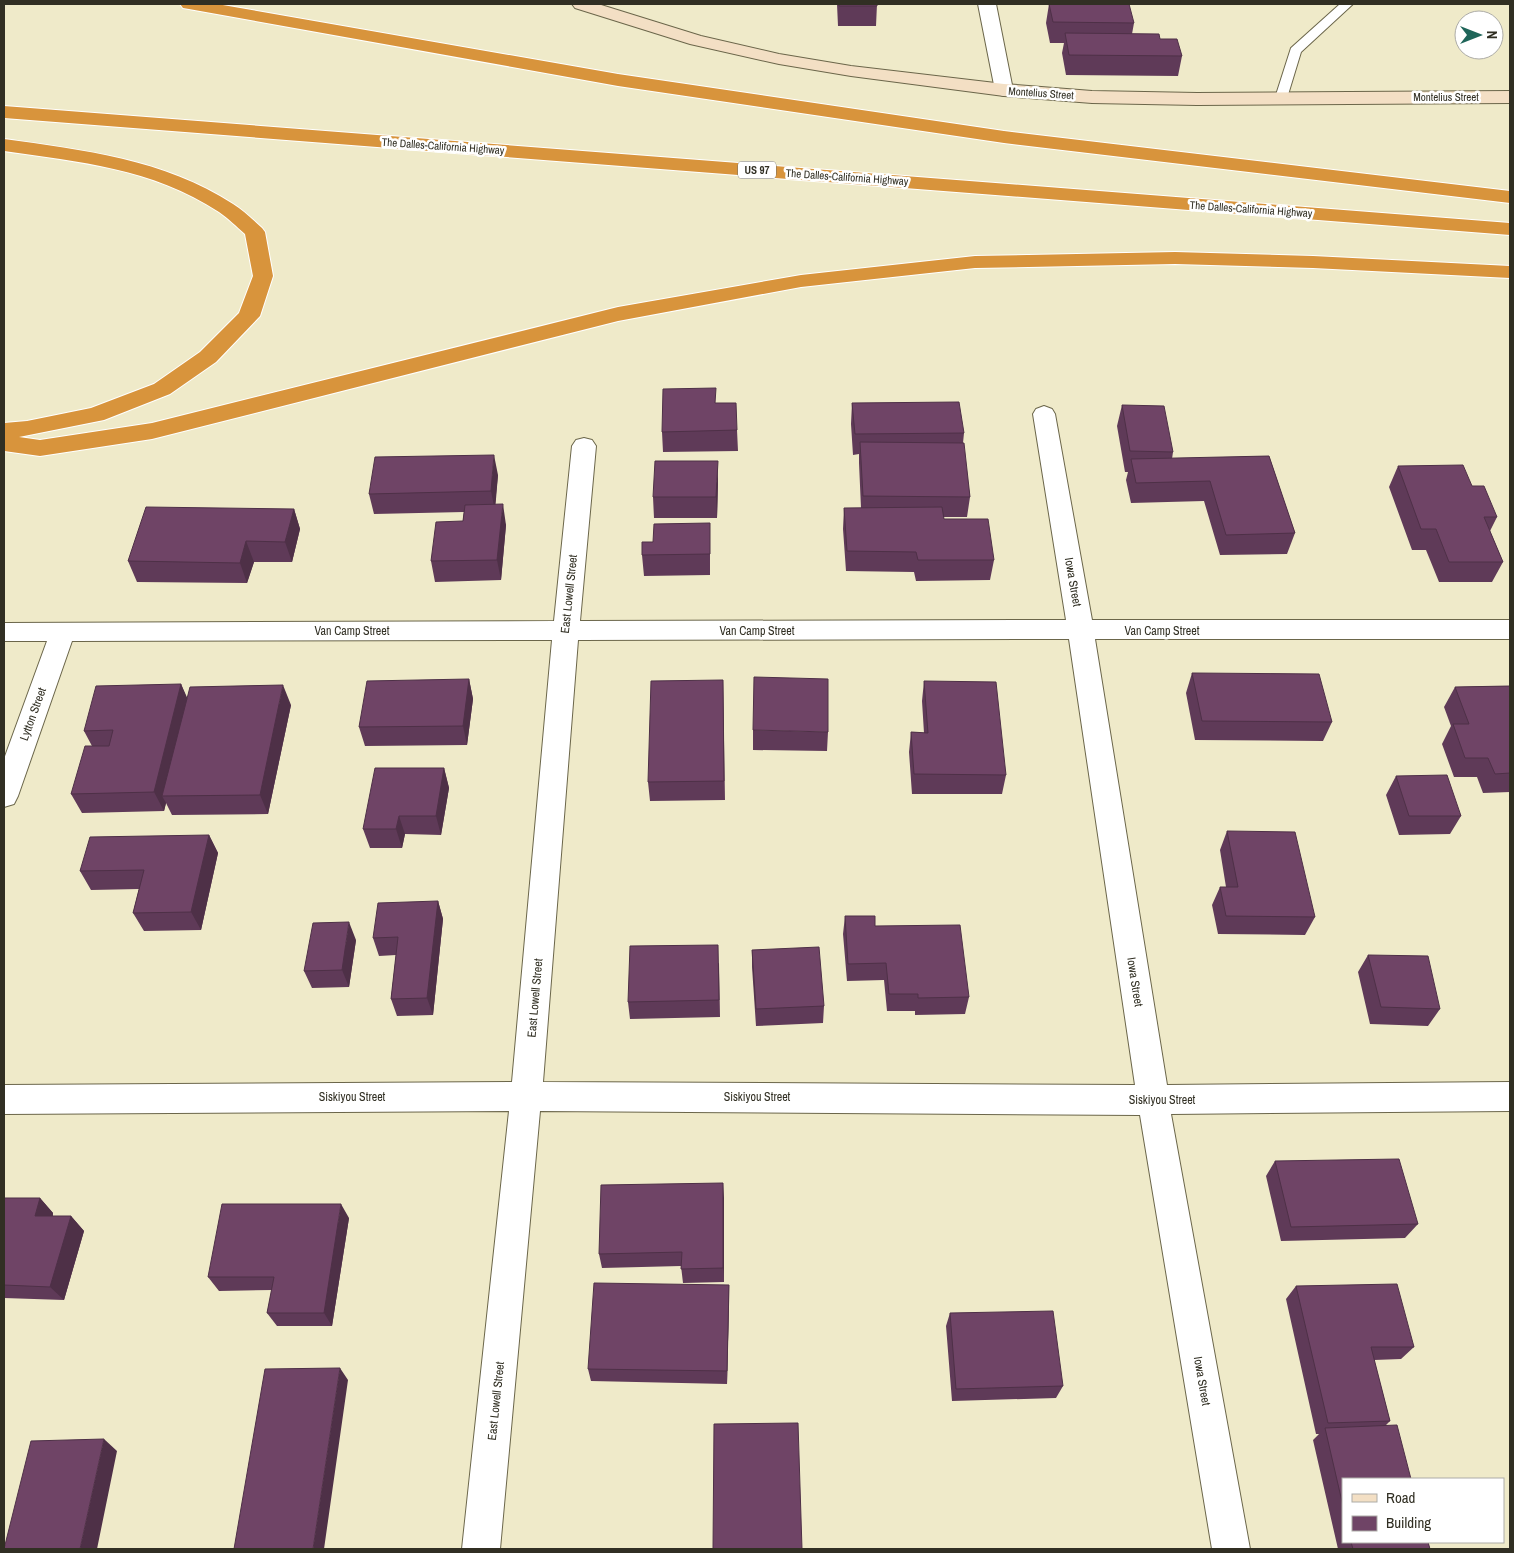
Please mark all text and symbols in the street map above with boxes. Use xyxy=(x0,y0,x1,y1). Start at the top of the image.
north arrow xyxy=(1454,10,1504,60)
text: N xyxy=(1483,31,1501,39)
street label: Montelius Street xyxy=(1008,84,1075,102)
street label: Montelius Street xyxy=(1413,90,1479,104)
street label: The Dalles-California Highway xyxy=(381,135,505,157)
road number: US 97 xyxy=(738,162,776,178)
street label: The Dalles-California Highway xyxy=(785,166,909,188)
street label: The Dalles-California Highway xyxy=(1189,198,1313,220)
street label: East Lowell Street xyxy=(557,553,581,634)
street label: Iowa Street xyxy=(1061,556,1085,608)
street label: Van Camp Street xyxy=(315,623,390,639)
street label: Van Camp Street xyxy=(720,623,795,639)
street label: Van Camp Street xyxy=(1125,623,1200,639)
street label: Lytton Street xyxy=(16,685,50,743)
street label: Iowa Street xyxy=(1123,956,1147,1008)
street label: East Lowell Street xyxy=(524,958,546,1038)
street label: Siskiyou Street xyxy=(319,1089,386,1105)
street label: Siskiyou Street xyxy=(724,1089,791,1105)
street label: Siskiyou Street xyxy=(1129,1092,1196,1108)
street label: Iowa Street xyxy=(1190,1355,1214,1407)
street label: East Lowell Street xyxy=(484,1360,508,1441)
legend xyxy=(1342,1478,1504,1543)
text: Road xyxy=(1386,1487,1415,1508)
text: Building xyxy=(1386,1512,1431,1533)

